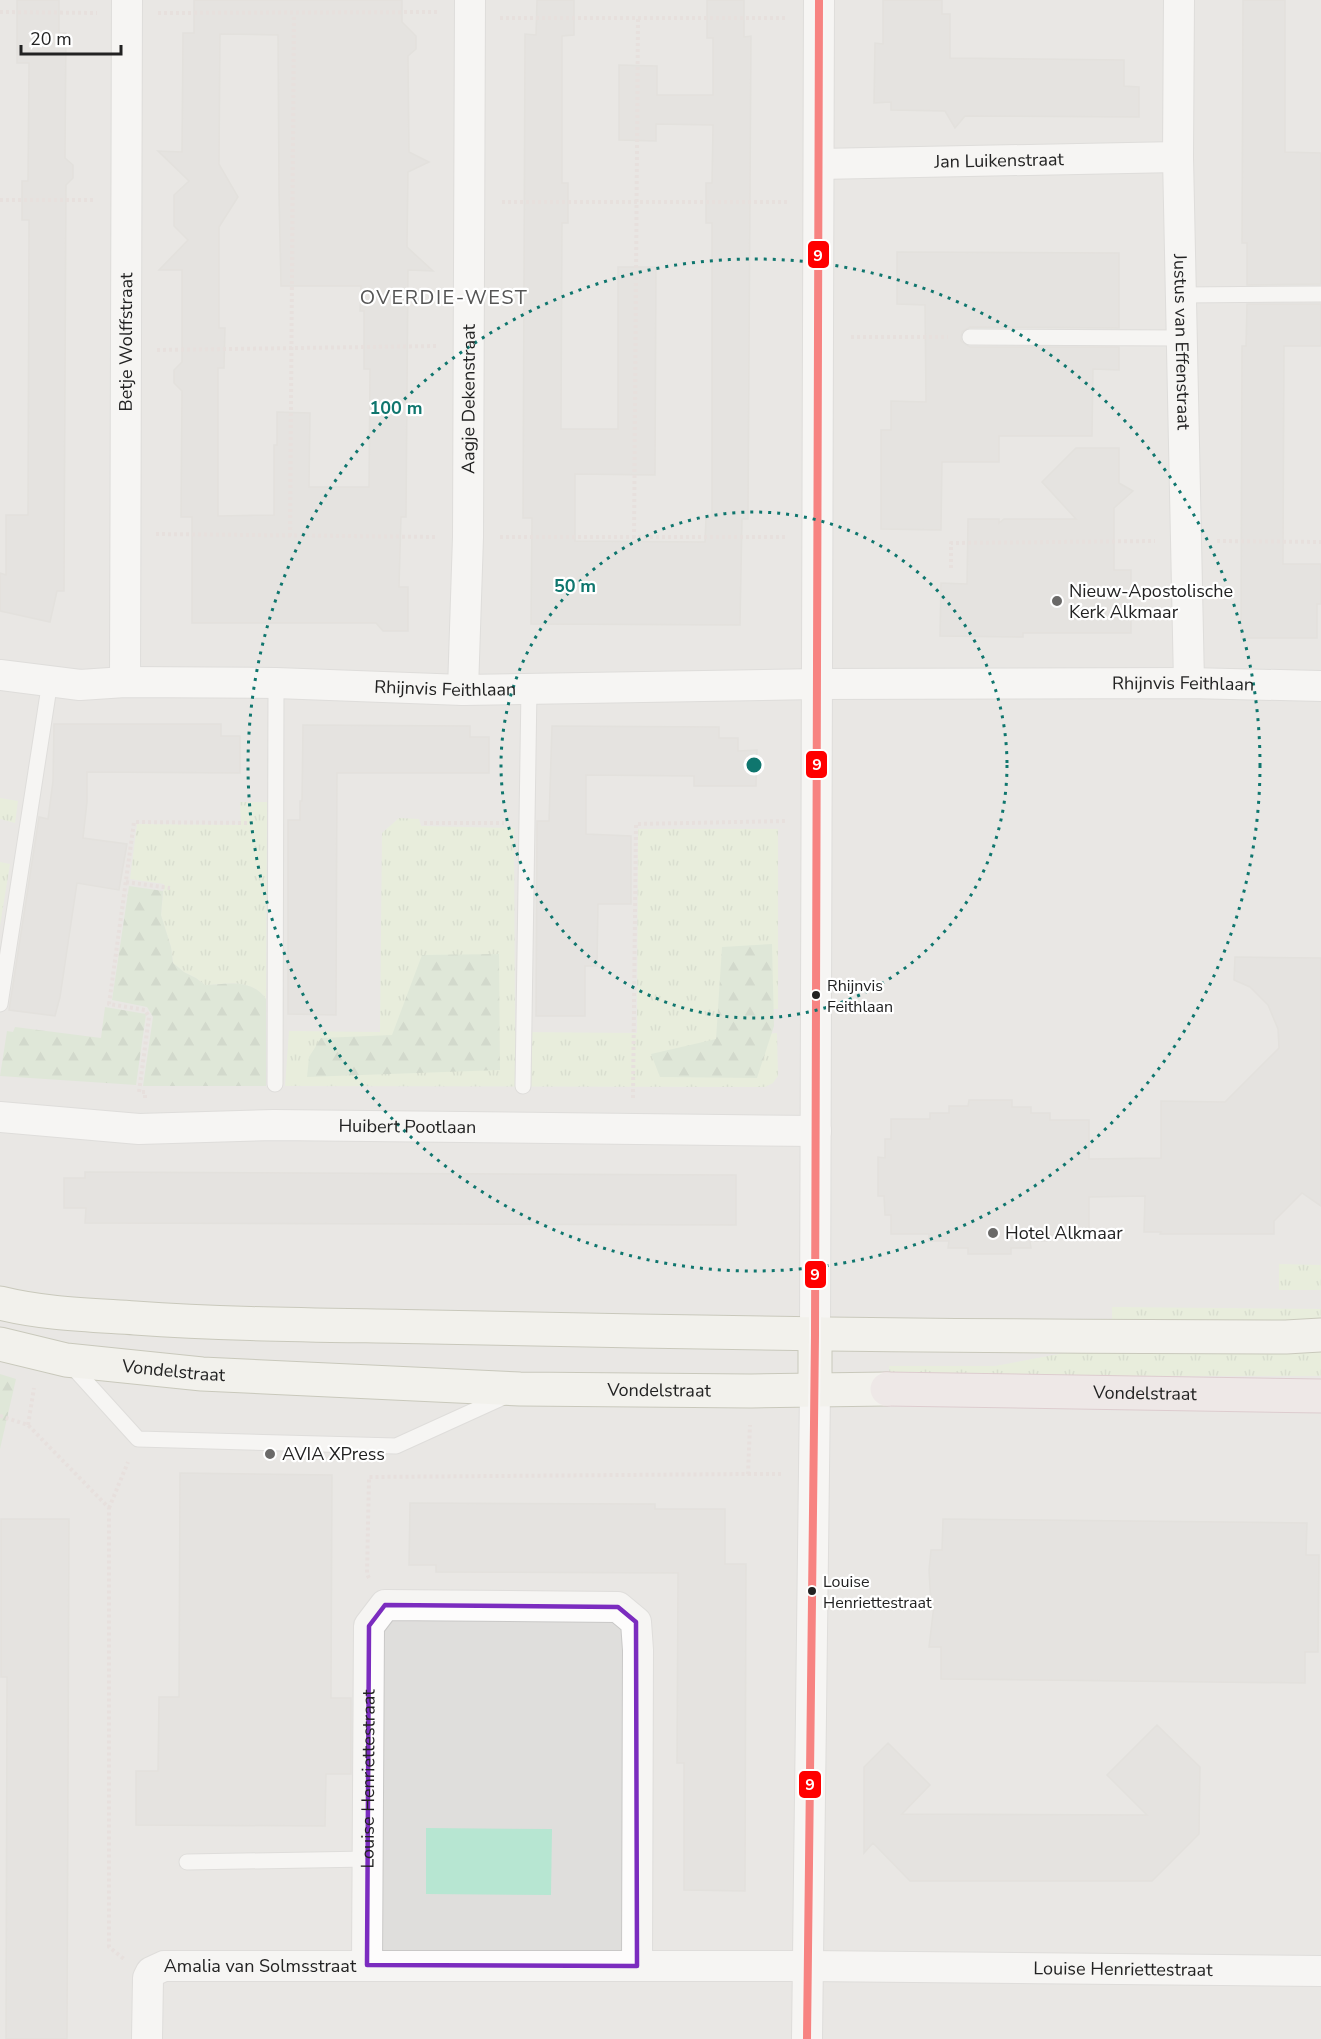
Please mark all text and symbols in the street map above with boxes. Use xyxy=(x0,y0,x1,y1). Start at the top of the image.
scale bar xyxy=(21,18,122,56)
text: 20 m xyxy=(30,27,72,51)
street label: Jan Luikenstraat xyxy=(933,147,1065,174)
line badge: 9 xyxy=(807,240,830,269)
text: 9 xyxy=(813,245,823,267)
street label: Justus van Effenstraat xyxy=(1168,253,1196,431)
street label: Betje Wolffstraat xyxy=(114,272,138,411)
district label: OVERDIE-WEST xyxy=(360,284,528,311)
street label: Aagje Dekenstraat xyxy=(456,323,481,474)
text: 100 m xyxy=(369,396,423,420)
text: 50 m xyxy=(554,574,596,598)
place label: Nieuw-Apostolische Kerk Alkmaar xyxy=(1069,579,1233,624)
marker: Nieuw-Apostolische Kerk Alkmaar xyxy=(1050,594,1064,608)
street label: Rhijnvis Feithlaan xyxy=(1112,671,1254,696)
street label: Rhijnvis Feithlaan xyxy=(374,675,516,702)
line badge: 9 xyxy=(805,750,828,779)
text: 9 xyxy=(812,754,822,776)
centre of rings xyxy=(744,755,764,775)
place label: Rhijnvis Feithlaan xyxy=(827,975,893,1018)
marker: Rhijnvis Feithlaan xyxy=(810,989,822,1001)
street label: Huibert Pootlaan xyxy=(338,1114,476,1139)
place label: Hotel Alkmaar xyxy=(1005,1221,1123,1245)
marker: Hotel Alkmaar xyxy=(986,1226,1000,1240)
line badge: 9 xyxy=(804,1260,827,1289)
text: 9 xyxy=(810,1264,820,1286)
street label: Vondelstraat xyxy=(120,1354,226,1387)
street label: Vondelstraat xyxy=(606,1378,712,1403)
street label: Vondelstraat xyxy=(1092,1380,1198,1406)
place label: AVIA XPress xyxy=(282,1442,385,1466)
marker: AVIA XPress xyxy=(263,1447,277,1461)
place label: Louise Henriettestraat xyxy=(823,1571,932,1614)
marker: Louise Henriettestraat xyxy=(806,1585,818,1597)
street label: Louise Henriettestraat xyxy=(356,1689,381,1869)
line badge: 9 xyxy=(798,1770,822,1799)
text: 9 xyxy=(805,1774,815,1796)
street label: Amalia van Solmsstraat xyxy=(164,1954,357,1978)
street label: Louise Henriettestraat xyxy=(1033,1956,1213,1982)

